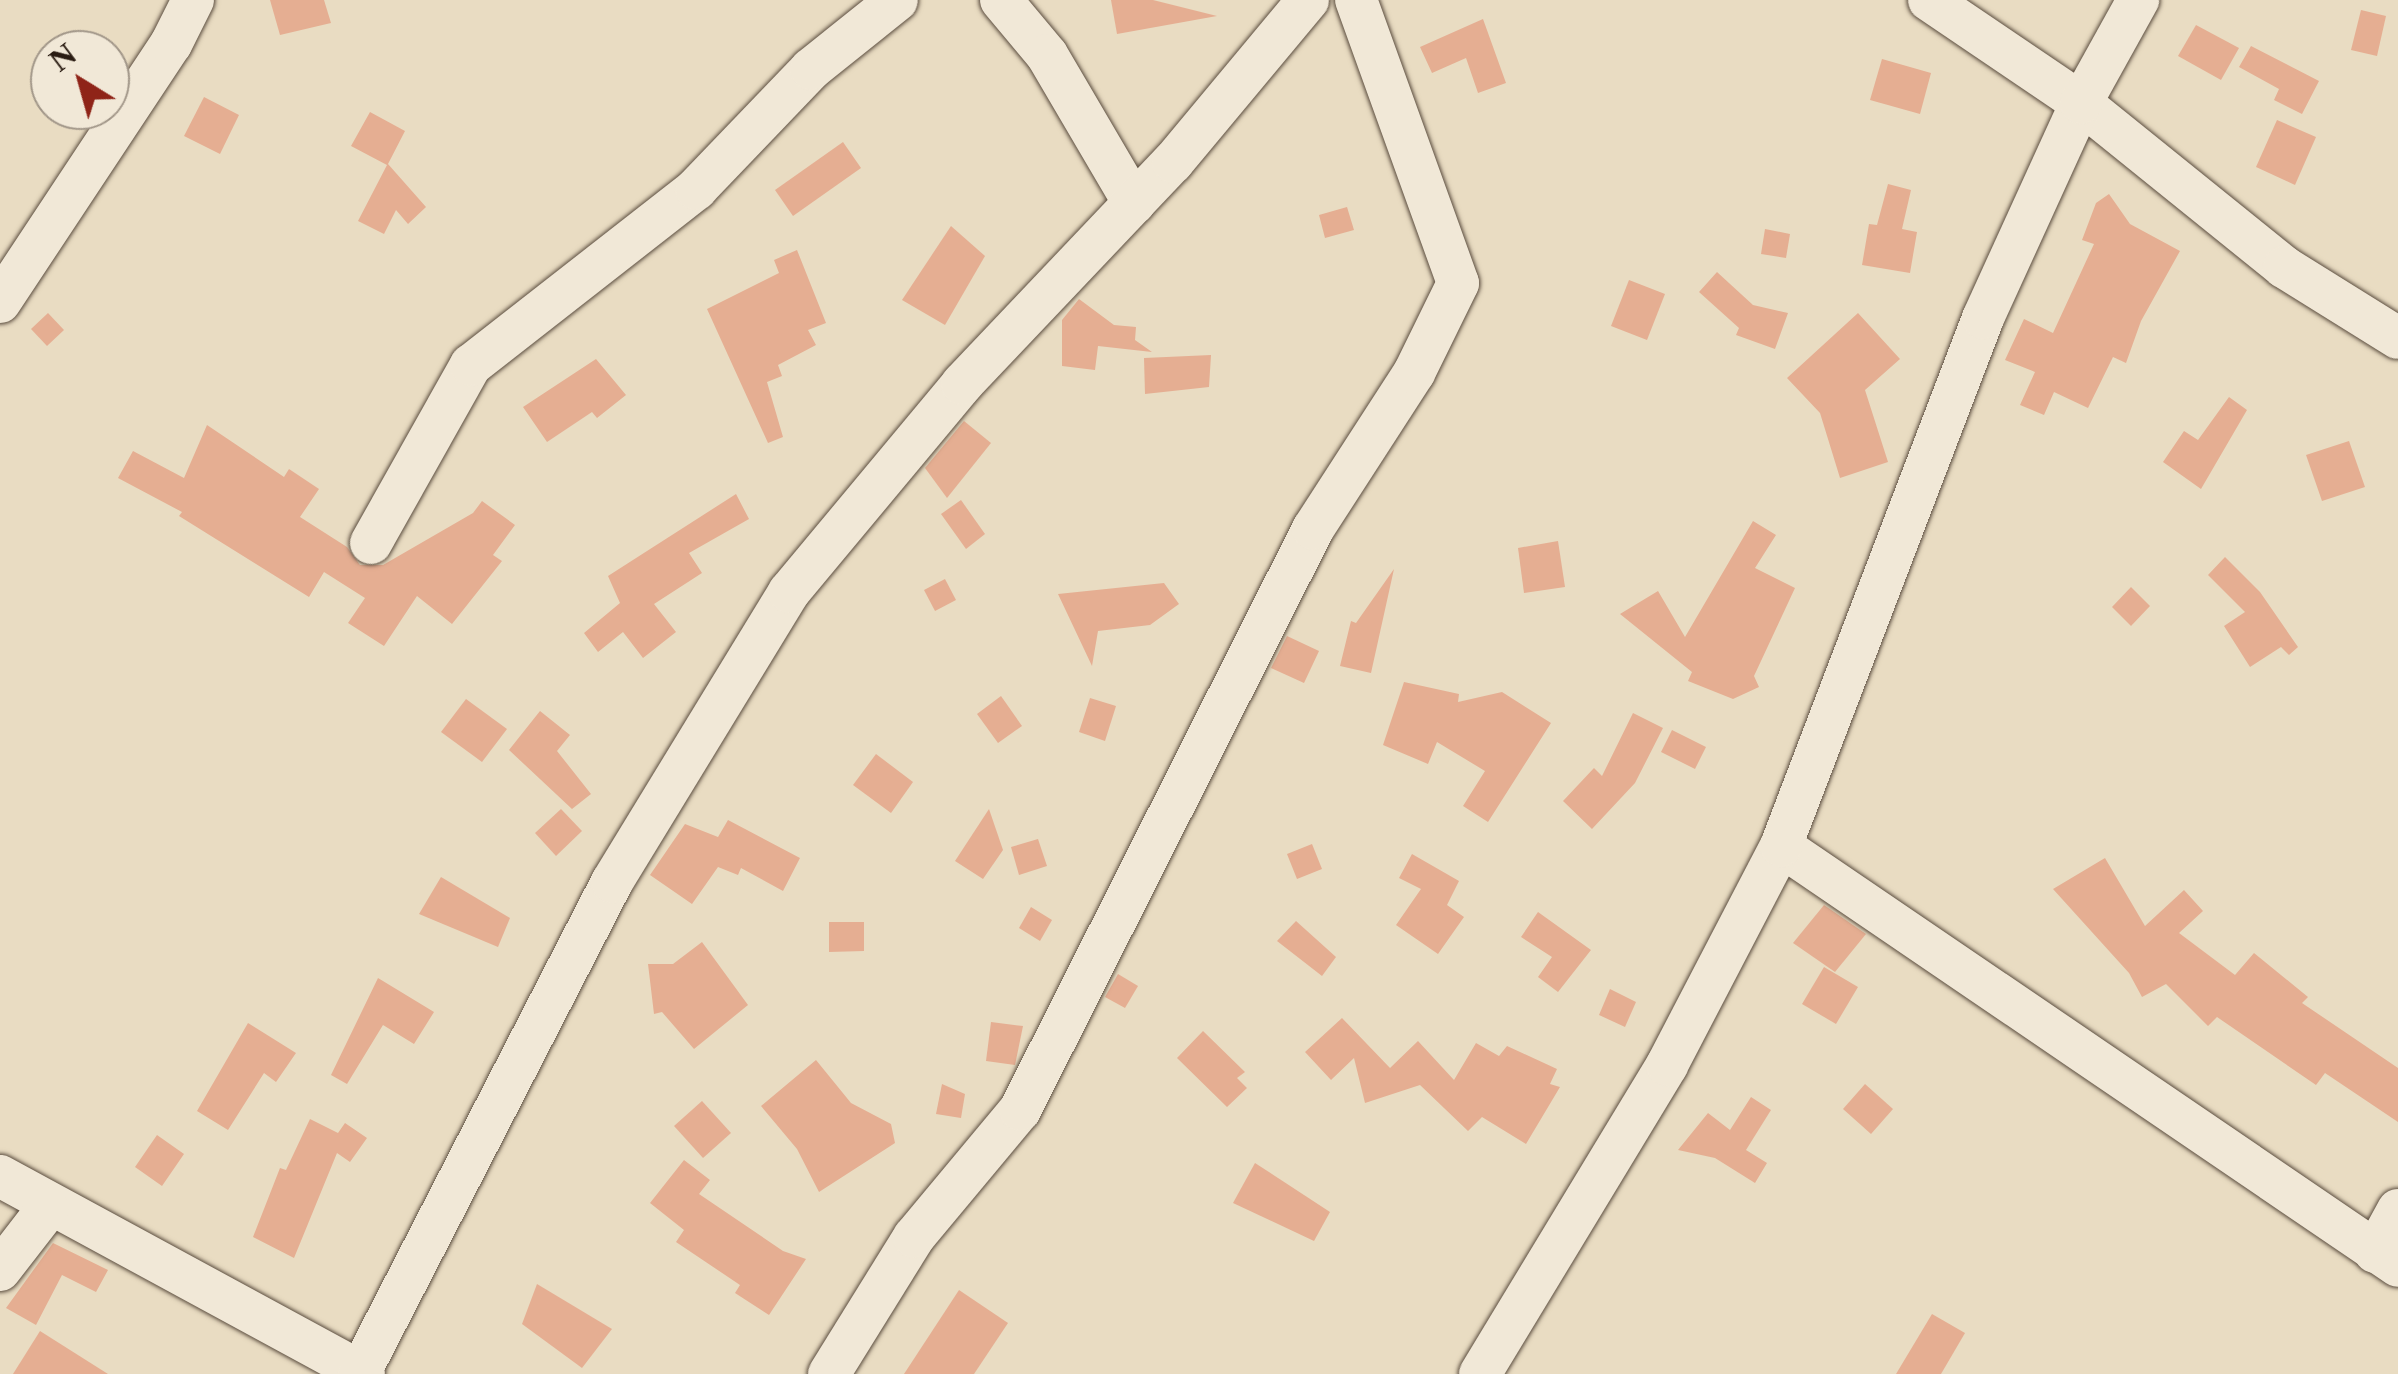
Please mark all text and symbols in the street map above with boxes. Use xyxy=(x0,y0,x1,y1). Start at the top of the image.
north arrow xyxy=(30,30,130,130)
text: N xyxy=(43,37,83,79)

